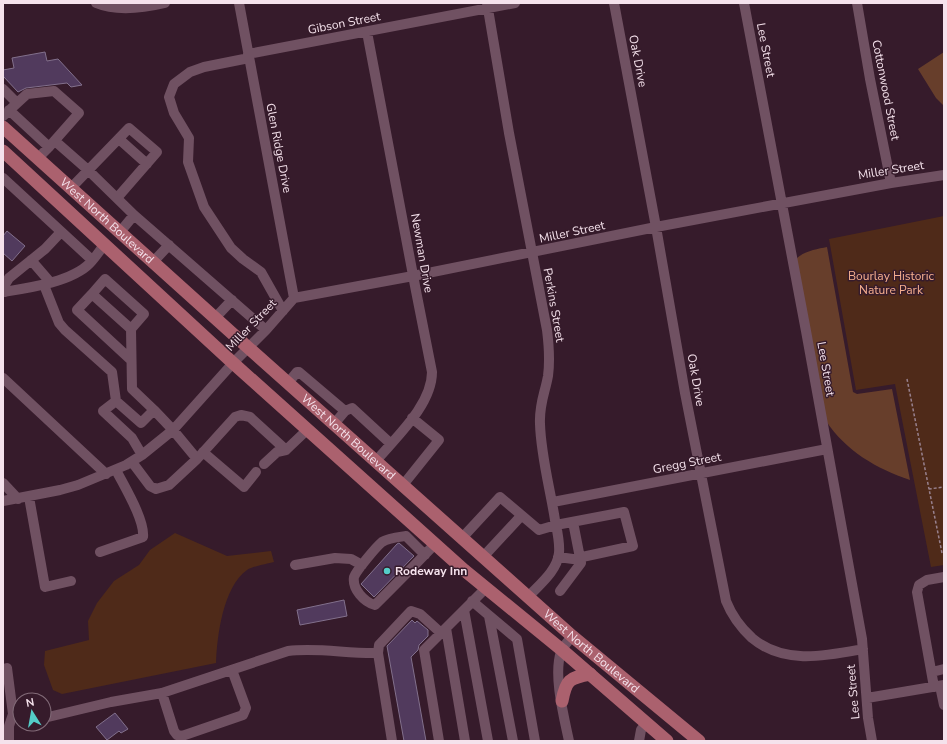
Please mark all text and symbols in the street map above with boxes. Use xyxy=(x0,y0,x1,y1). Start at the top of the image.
street label: Gibson Street xyxy=(306,8,382,38)
street label: Lee Street xyxy=(753,21,779,79)
street label: Oak Drive xyxy=(625,33,651,89)
street label: Cottonwood Street xyxy=(868,38,904,142)
street label: Glen Ridge Drive xyxy=(262,102,296,194)
street label: Miller Street xyxy=(857,157,926,183)
street label: West North Boulevard xyxy=(57,174,157,267)
street label: Newman Drive xyxy=(407,212,437,294)
street label: Miller Street xyxy=(538,217,607,247)
street label: Perkins Street xyxy=(540,267,569,344)
park label: Bourlay Historic Nature Park xyxy=(848,268,934,298)
street label: Miller Street xyxy=(222,295,280,355)
street label: Lee Street xyxy=(813,340,839,398)
street label: Oak Drive xyxy=(684,352,708,408)
street label: West North Boulevard xyxy=(298,391,399,483)
street label: Gregg Street xyxy=(652,448,723,477)
place label: Rodeway Inn xyxy=(395,563,467,579)
marker: Rodeway Inn xyxy=(382,566,392,576)
street label: West North Boulevard xyxy=(540,606,643,696)
street label: Lee Street xyxy=(843,663,863,720)
north arrow xyxy=(12,692,52,732)
text: N xyxy=(25,695,36,711)

